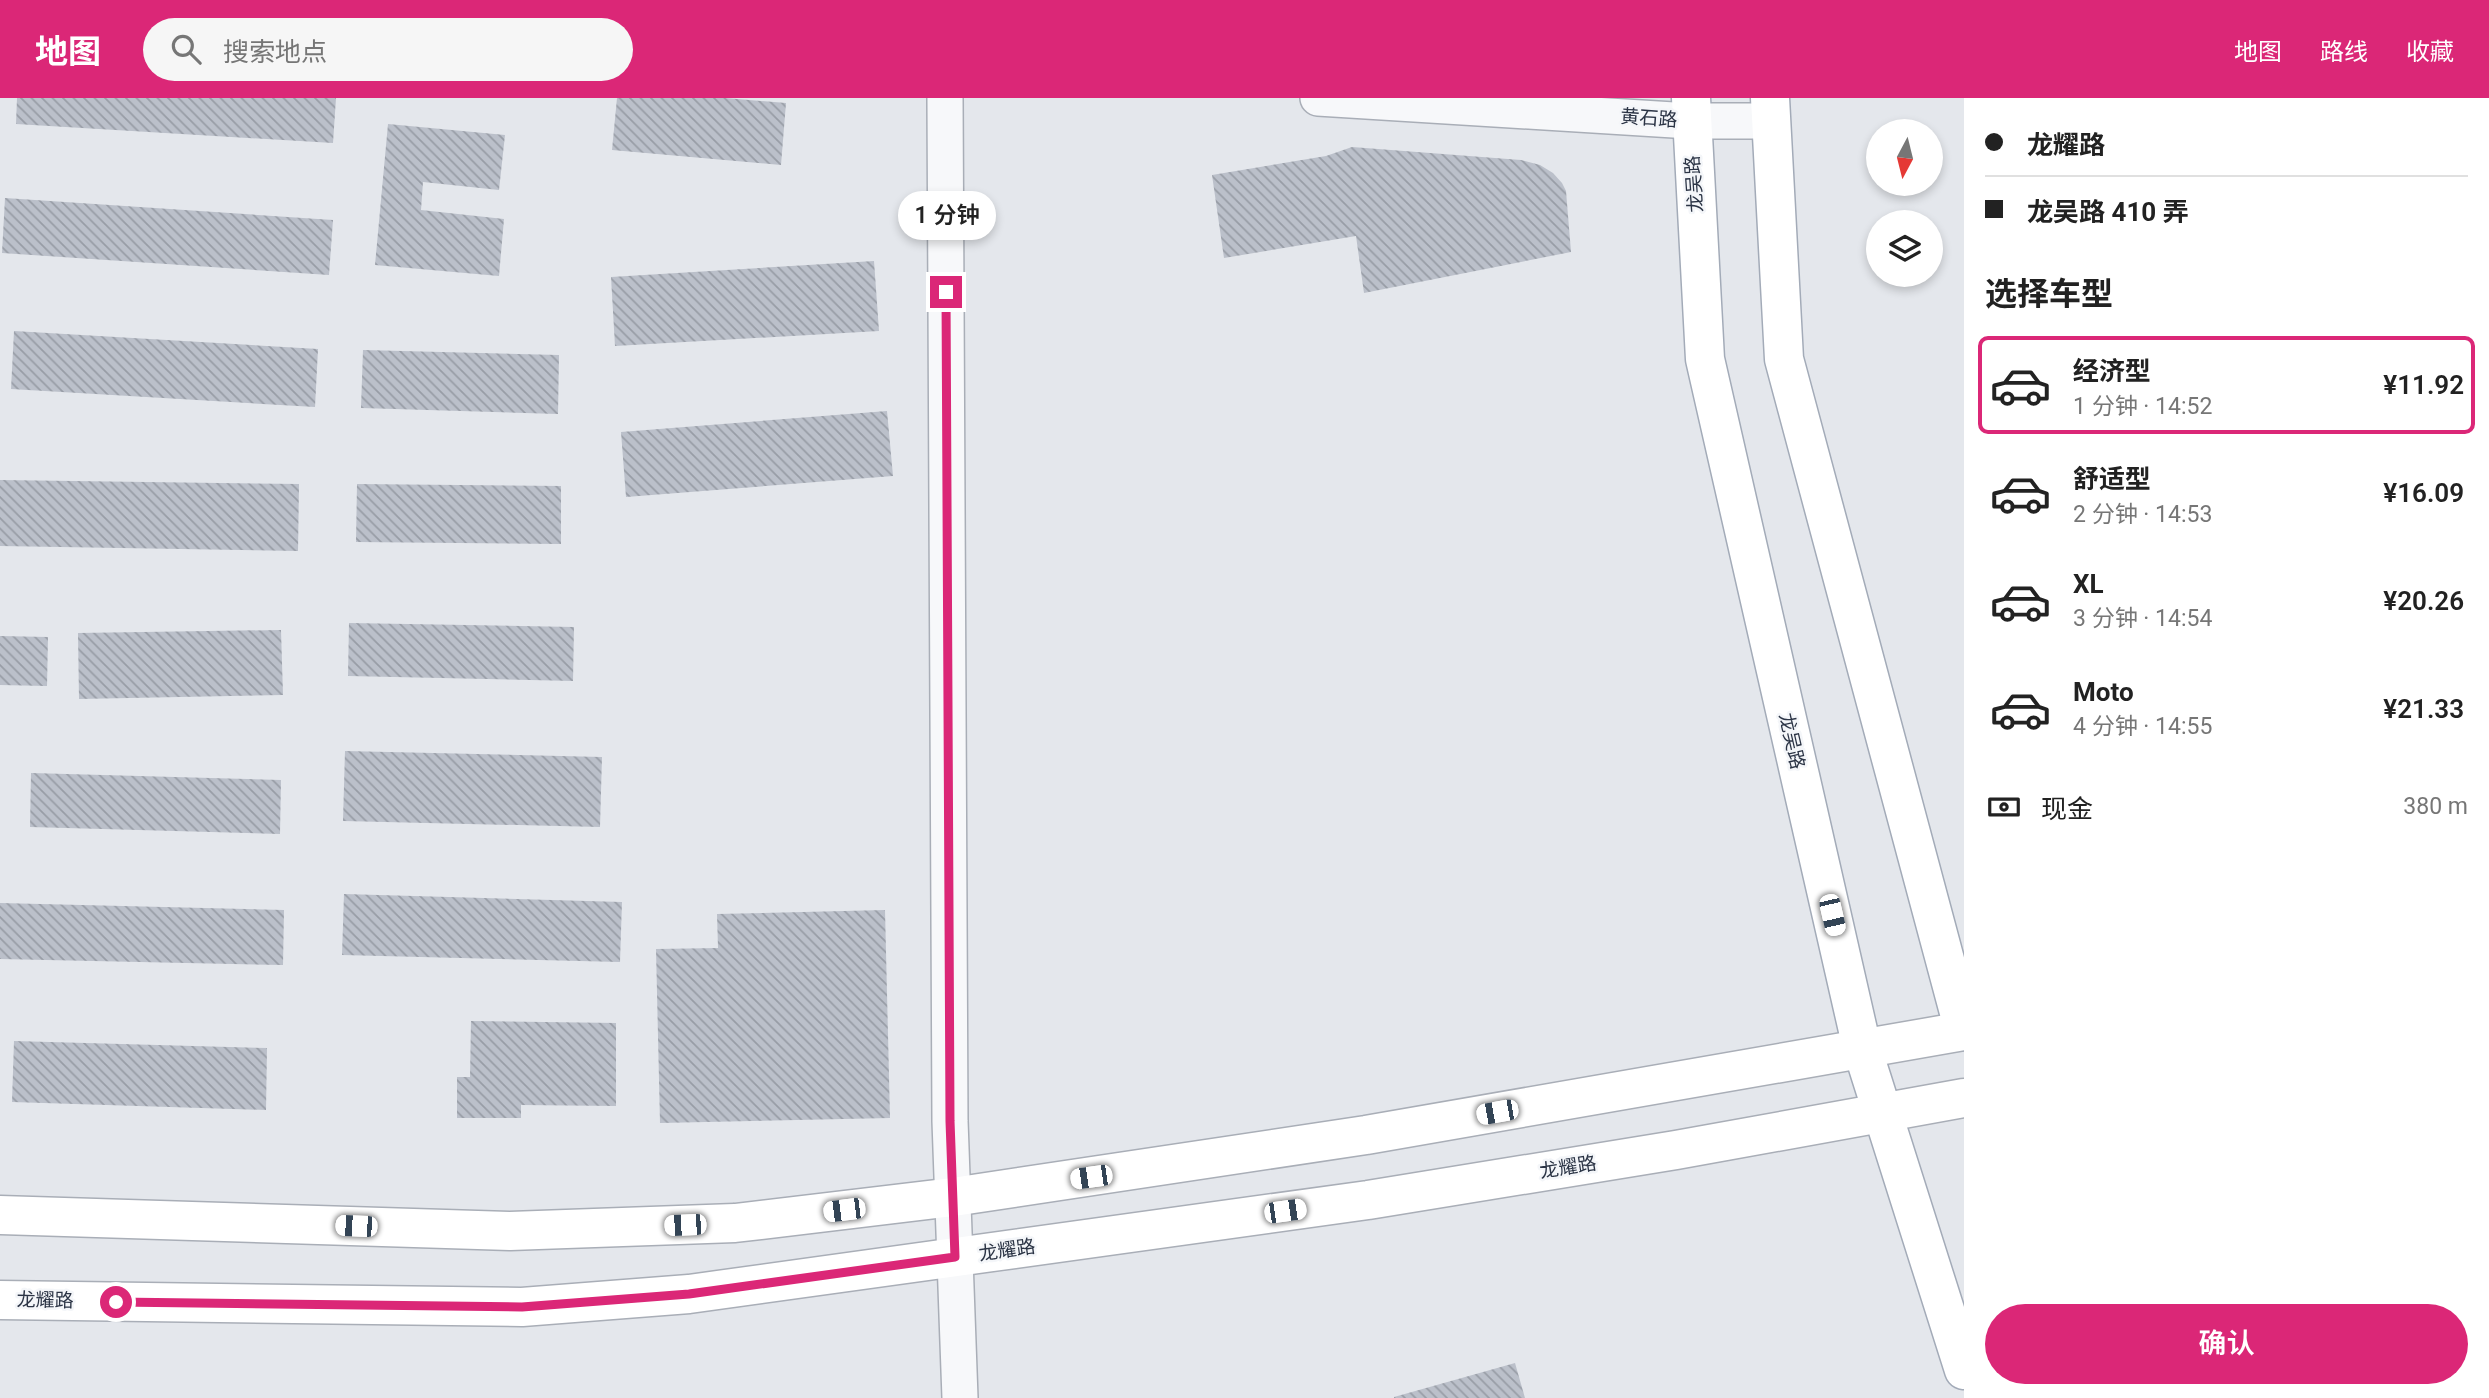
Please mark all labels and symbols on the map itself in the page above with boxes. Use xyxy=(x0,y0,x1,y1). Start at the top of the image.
street label: 黄石路 xyxy=(1620,105,1678,131)
north arrow xyxy=(1866,119,1942,196)
street label: 龙吴路 xyxy=(1681,155,1707,213)
callout: 1 分钟 xyxy=(897,190,995,240)
route end xyxy=(930,276,962,308)
street label: 龙吴路 xyxy=(1774,711,1810,771)
car xyxy=(1818,892,1847,938)
car xyxy=(1475,1098,1520,1126)
street label: 龙耀路 xyxy=(1538,1151,1598,1183)
car xyxy=(1069,1164,1114,1190)
car xyxy=(822,1197,867,1223)
car xyxy=(1263,1198,1308,1224)
car xyxy=(664,1214,707,1236)
car xyxy=(335,1215,378,1237)
street label: 龙耀路 xyxy=(977,1235,1037,1265)
route start xyxy=(100,1286,132,1318)
street label: 龙耀路 xyxy=(16,1288,74,1312)

